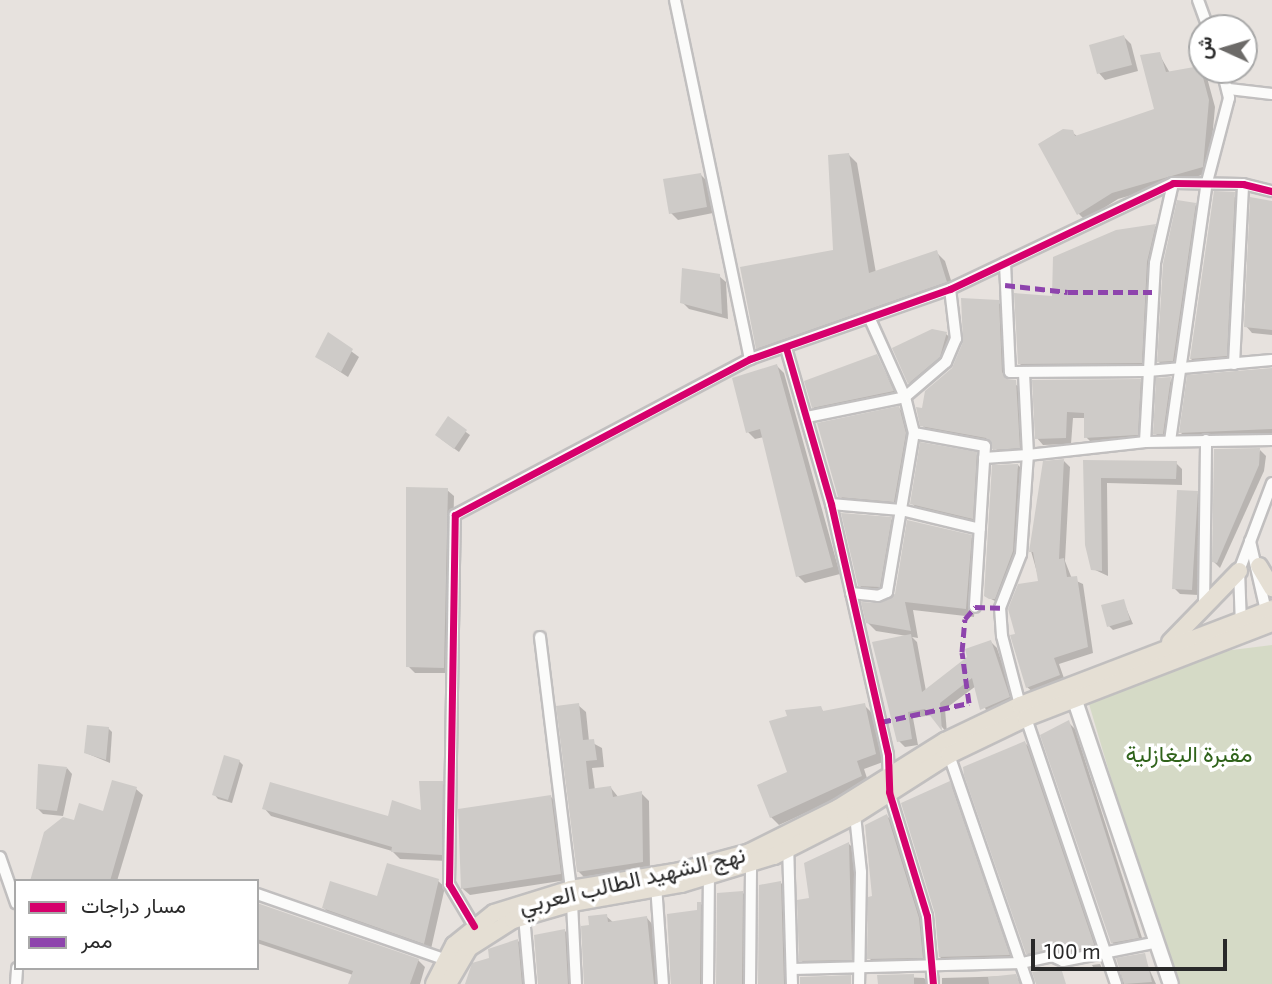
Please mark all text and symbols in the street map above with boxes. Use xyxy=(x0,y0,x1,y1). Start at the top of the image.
north arrow xyxy=(1188,14,1258,84)
text: ش xyxy=(1191,35,1216,60)
park label: مقبرة البغازلية xyxy=(1126,739,1252,767)
street label: نهج الشهيد الطالب العربي xyxy=(516,840,748,918)
legend xyxy=(14,879,259,970)
text: مسار دراجات xyxy=(81,892,186,917)
scale bar xyxy=(1034,925,1230,969)
text: ممر xyxy=(81,927,112,952)
text: 100 m xyxy=(1044,938,1101,963)

